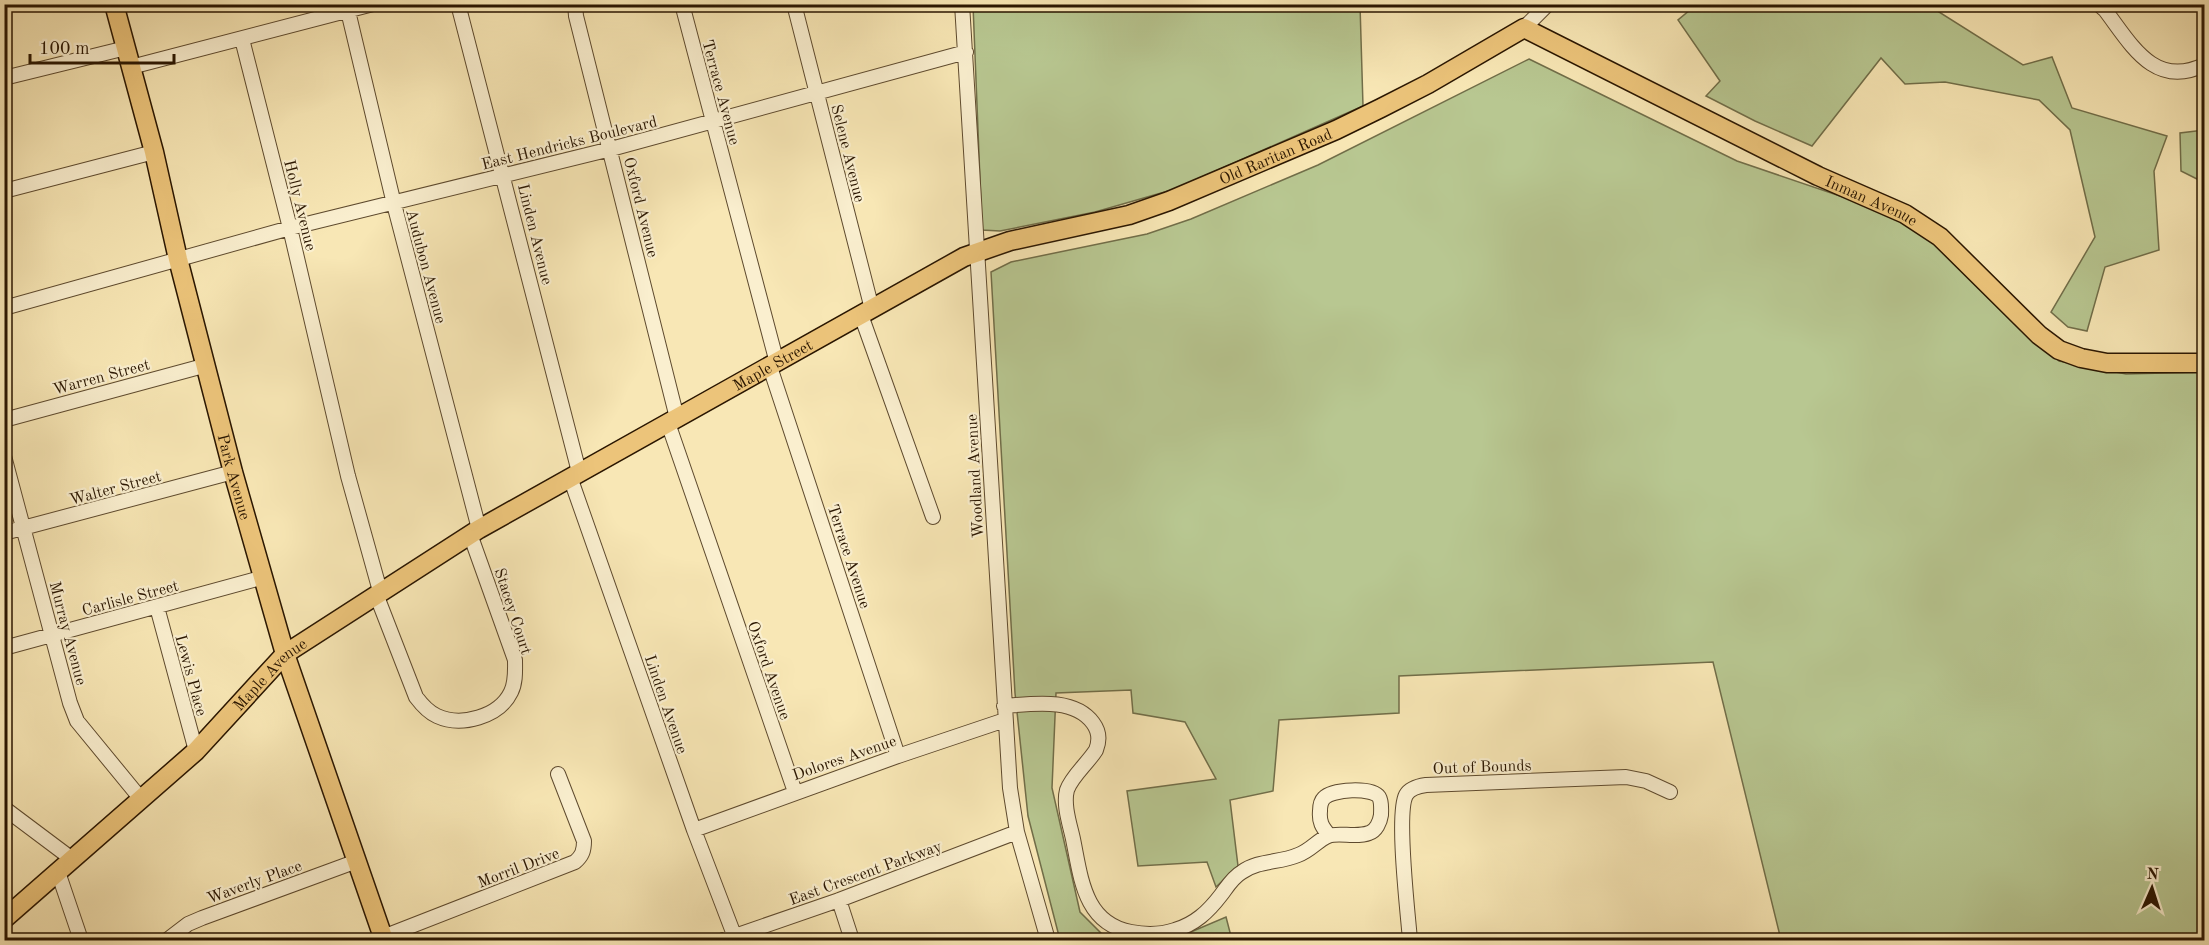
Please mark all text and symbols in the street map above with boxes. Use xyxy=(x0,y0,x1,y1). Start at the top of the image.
scale bar xyxy=(30,27,174,65)
street label: Terrace Avenue xyxy=(698,38,742,147)
text: 100 m xyxy=(39,40,90,58)
street label: Selene Avenue xyxy=(827,103,867,204)
street label: East Hendricks Boulevard xyxy=(480,114,659,174)
street label: Old Raritan Road xyxy=(1217,127,1335,189)
street label: Oxford Avenue xyxy=(620,156,660,259)
street label: Holly Avenue xyxy=(280,158,318,253)
street label: Inman Avenue xyxy=(1822,174,1920,230)
street label: Linden Avenue xyxy=(514,182,554,287)
street label: Audubon Avenue xyxy=(402,208,448,325)
street label: Maple Street xyxy=(731,337,816,395)
street label: Warren Street xyxy=(51,357,152,399)
street label: Woodland Avenue xyxy=(965,413,987,538)
street label: Park Avenue xyxy=(214,433,252,522)
street label: Walter Street xyxy=(68,469,164,509)
street label: Terrace Avenue xyxy=(824,503,872,611)
street label: Stacey Court xyxy=(491,566,534,657)
street label: Carlisle Street xyxy=(80,578,181,620)
street label: Murray Avenue xyxy=(46,580,89,687)
street label: Oxford Avenue xyxy=(744,619,792,722)
street label: Lewis Place xyxy=(172,633,209,718)
street label: Maple Avenue xyxy=(231,636,310,715)
street label: Linden Avenue xyxy=(641,653,689,756)
street label: Dolores Avenue xyxy=(791,734,899,784)
street label: Out of Bounds xyxy=(1432,758,1532,778)
street label: East Crescent Parkway xyxy=(787,839,945,909)
street label: Morril Drive xyxy=(476,846,562,892)
street label: Waverly Place xyxy=(205,858,304,907)
north arrow xyxy=(2122,858,2182,918)
text: N xyxy=(2146,867,2160,883)

